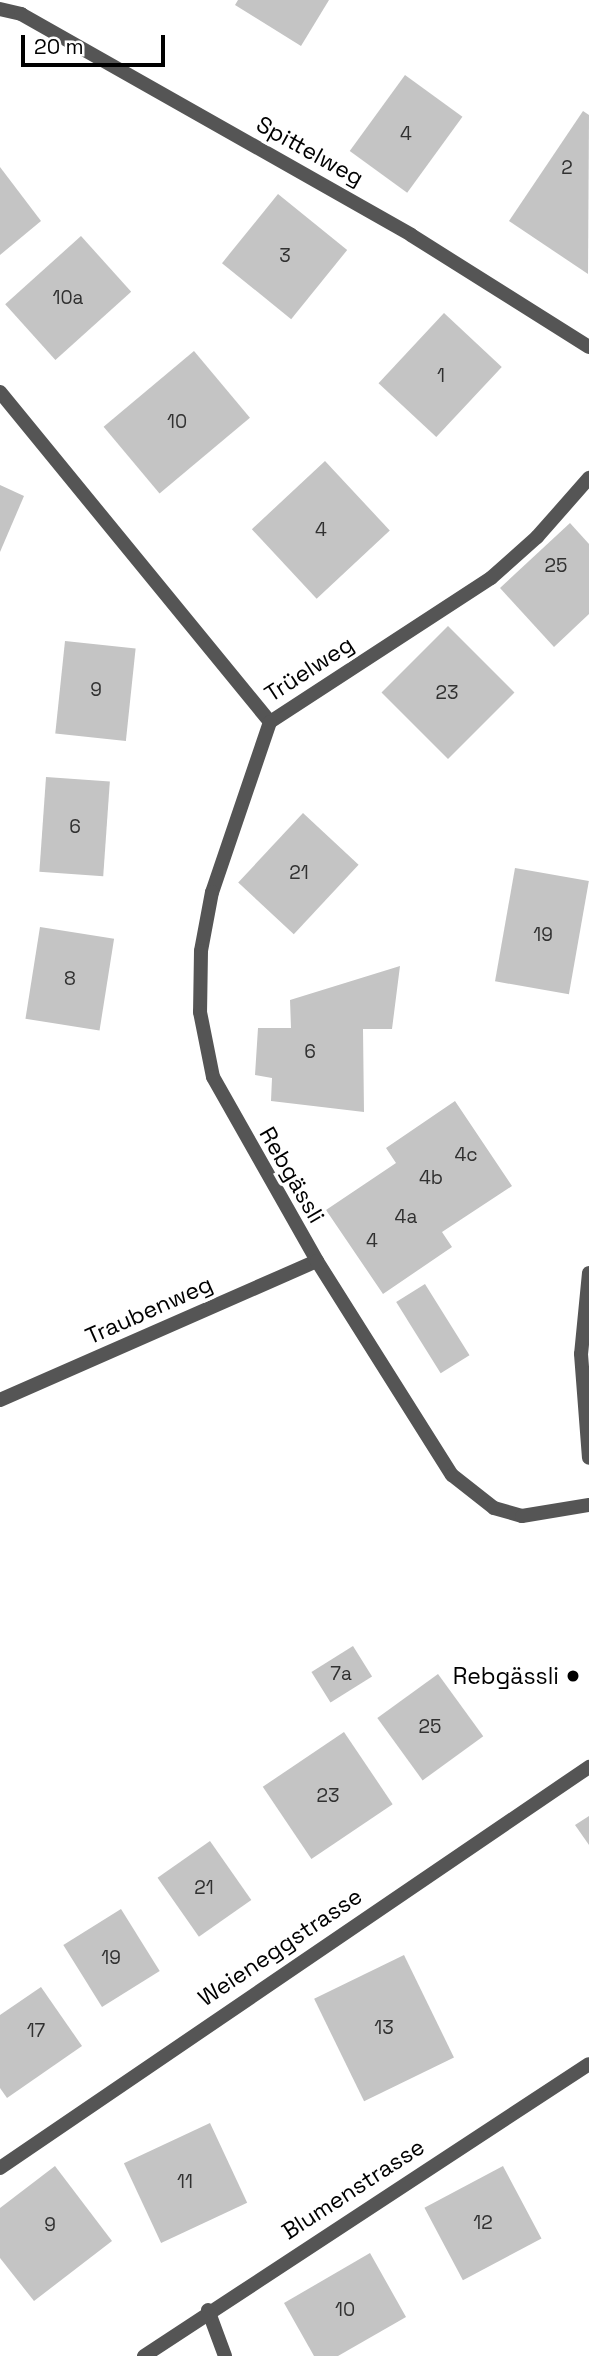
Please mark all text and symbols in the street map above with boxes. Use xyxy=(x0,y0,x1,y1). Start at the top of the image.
scale bar xyxy=(24,21,168,65)
text: 20 m xyxy=(34,33,84,60)
street label: Spittelweg xyxy=(252,110,368,192)
house number: 4 xyxy=(400,123,412,145)
house number: 2 xyxy=(561,157,573,179)
house number: 3 xyxy=(279,245,291,267)
house number: 10a xyxy=(52,287,84,309)
house number: 1 xyxy=(437,365,445,387)
house number: 10 xyxy=(167,411,187,433)
house number: 4 xyxy=(315,519,327,541)
house number: 25 xyxy=(545,555,567,577)
street label: Trüelweg xyxy=(259,630,359,708)
house number: 9 xyxy=(90,679,102,701)
house number: 23 xyxy=(436,682,458,704)
house number: 6 xyxy=(69,816,81,838)
house number: 21 xyxy=(289,862,309,884)
house number: 19 xyxy=(533,924,553,946)
house number: 8 xyxy=(64,968,76,990)
house number: 6 xyxy=(304,1041,316,1063)
street label: Rebgässli xyxy=(253,1122,331,1228)
house number: 4c xyxy=(454,1144,478,1166)
house number: 4b xyxy=(419,1167,443,1189)
house number: 4a xyxy=(395,1206,417,1228)
house number: 4 xyxy=(366,1230,378,1252)
street label: Traubenweg xyxy=(81,1270,217,1350)
place label: Rebgässli xyxy=(453,1662,559,1690)
house number: 7a xyxy=(330,1663,352,1685)
marker: Rebgässli xyxy=(565,1668,581,1684)
house number: 25 xyxy=(419,1716,441,1738)
house number: 23 xyxy=(317,1785,339,1807)
house number: 21 xyxy=(194,1877,214,1899)
street label: Weieneggstrasse xyxy=(193,1882,367,2012)
house number: 19 xyxy=(101,1947,121,1969)
house number: 13 xyxy=(374,2017,394,2039)
house number: 17 xyxy=(27,2020,45,2042)
street label: Blumenstrasse xyxy=(277,2133,429,2245)
house number: 11 xyxy=(177,2171,193,2193)
house number: 12 xyxy=(473,2212,493,2234)
house number: 9 xyxy=(44,2214,56,2236)
house number: 10 xyxy=(335,2299,355,2321)

